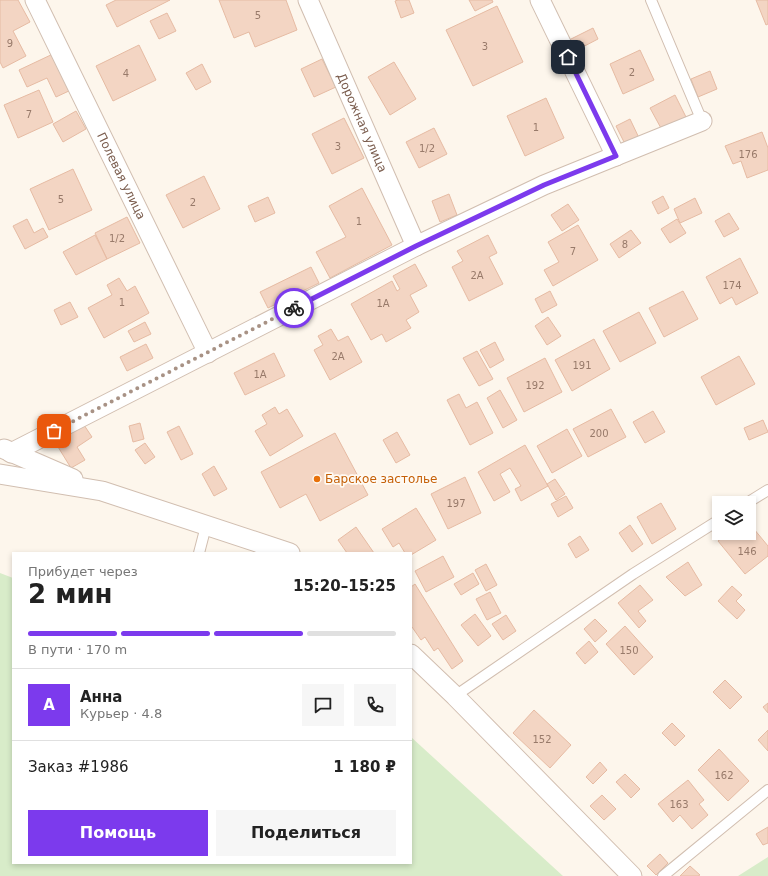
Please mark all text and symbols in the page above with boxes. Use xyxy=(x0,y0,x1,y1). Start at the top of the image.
house number: 5 xyxy=(255,10,261,21)
house number: 9 xyxy=(7,38,13,49)
pin xyxy=(551,40,585,74)
house number: 3 xyxy=(482,41,488,52)
icon: home xyxy=(557,46,579,68)
house number: 2 xyxy=(629,67,635,78)
house number: 4 xyxy=(123,68,129,79)
street label: Дорожная улица xyxy=(334,71,390,174)
house number: 7 xyxy=(26,109,32,120)
house number: 1 xyxy=(533,122,539,133)
street label: Полевая улица xyxy=(94,130,148,222)
house number: 3 xyxy=(335,141,341,152)
house number: 1/2 xyxy=(419,143,435,154)
house number: 176 xyxy=(738,149,758,160)
house number: 5 xyxy=(58,194,64,205)
house number: 2 xyxy=(190,197,196,208)
house number: 1 xyxy=(356,216,362,227)
house number: 1/2 xyxy=(109,233,125,244)
house number: 8 xyxy=(622,239,628,250)
house number: 7 xyxy=(570,246,576,257)
house number: 2А xyxy=(470,270,484,281)
house number: 174 xyxy=(722,280,742,291)
courier xyxy=(274,288,314,328)
house number: 1 xyxy=(119,297,125,308)
icon: bike xyxy=(283,297,305,319)
house number: 1А xyxy=(376,298,390,309)
house number: 2А xyxy=(331,351,345,362)
house number: 191 xyxy=(572,360,592,371)
house number: 1А xyxy=(253,369,267,380)
house number: 192 xyxy=(525,380,545,391)
pin xyxy=(37,414,71,448)
icon: bag xyxy=(43,420,65,442)
house number: 200 xyxy=(589,428,609,439)
place label: Барское застолье xyxy=(325,472,437,486)
marker: Барское застолье xyxy=(312,474,322,484)
map controls xyxy=(712,496,756,540)
button: layers xyxy=(712,496,756,540)
house number: 197 xyxy=(446,498,466,509)
house number: 146 xyxy=(737,546,757,557)
text: Прибудет через xyxy=(28,564,138,579)
text: 15:20–15:25 xyxy=(293,577,396,595)
text: 2 мин xyxy=(28,579,113,609)
text: В пути · 170 m xyxy=(28,642,127,657)
house number: 150 xyxy=(619,645,639,656)
button: chat xyxy=(302,684,344,726)
button: phone xyxy=(354,684,396,726)
text: Анна xyxy=(80,688,122,706)
text: А xyxy=(43,696,55,714)
text: Курьер · 4.8 xyxy=(80,706,162,721)
house number: 152 xyxy=(532,734,552,745)
text: Заказ #1986 xyxy=(28,758,129,776)
text: 1 180 ₽ xyxy=(333,758,396,776)
house number: 162 xyxy=(714,770,734,781)
house number: 163 xyxy=(669,799,689,810)
button: Помощь xyxy=(28,810,208,856)
button: Поделиться xyxy=(216,810,396,856)

